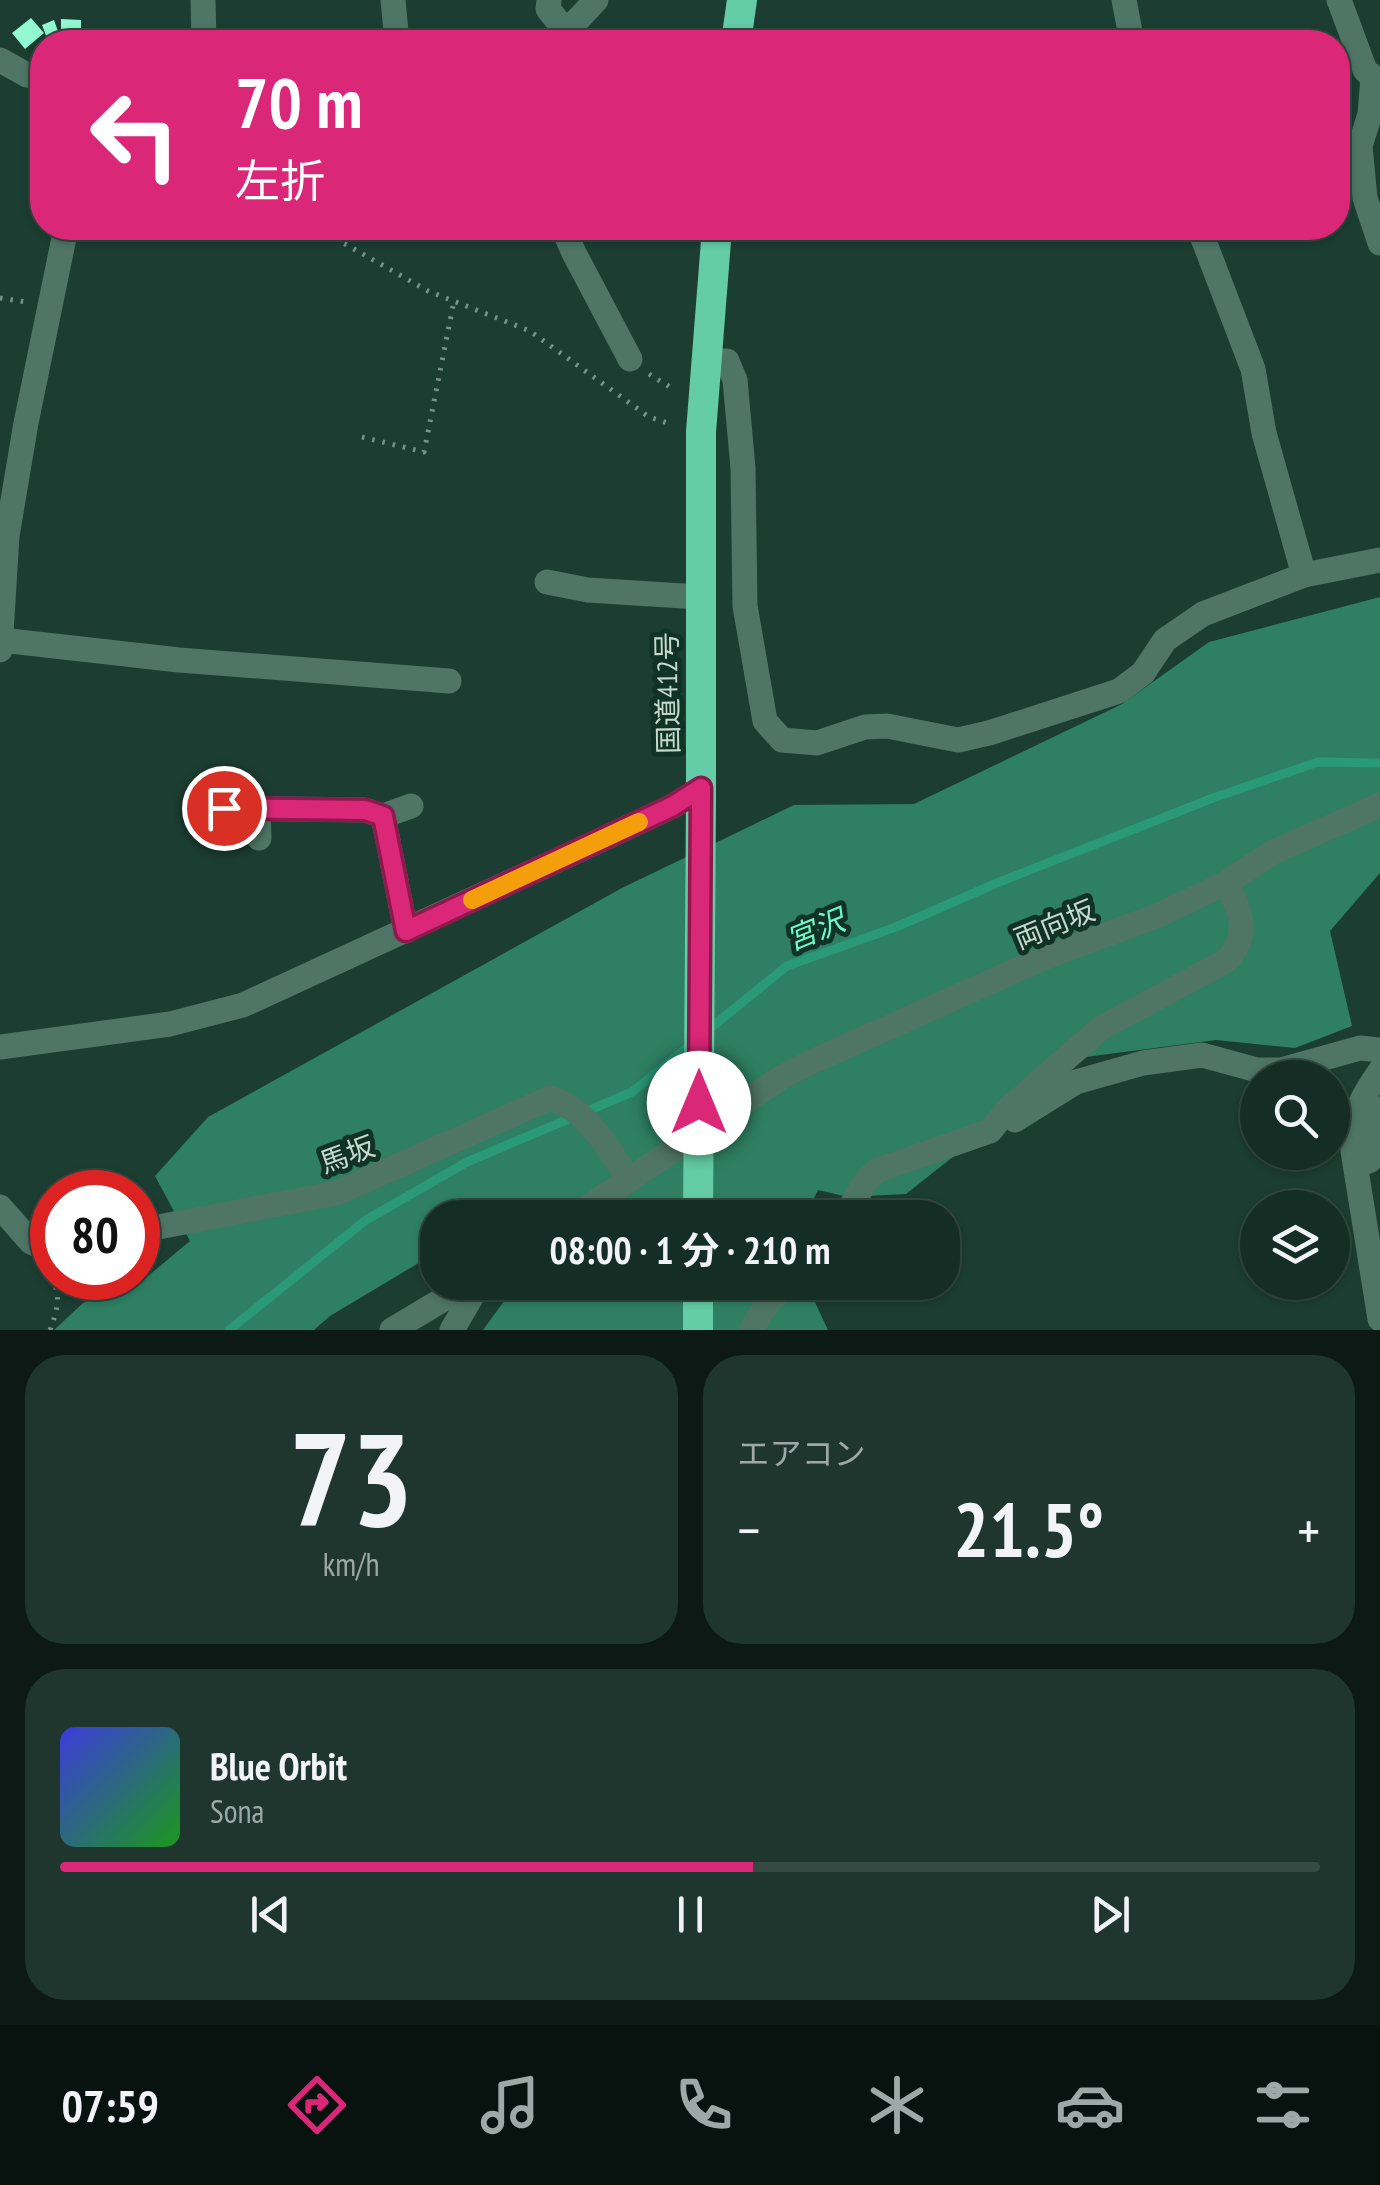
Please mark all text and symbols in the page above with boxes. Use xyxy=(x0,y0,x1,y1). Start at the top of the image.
text: 70 m xyxy=(235,57,363,147)
icon: left xyxy=(70,70,200,200)
text: 左折 xyxy=(235,151,325,209)
street label: 国道412号 xyxy=(647,632,687,754)
pin xyxy=(182,766,267,851)
icon: arrive xyxy=(197,781,252,836)
street label: 両向坂 xyxy=(1008,891,1100,957)
water label: 宮沢 xyxy=(780,898,854,958)
position arrow xyxy=(647,1051,751,1155)
map controls xyxy=(1240,1060,1350,1300)
button: search xyxy=(1240,1060,1350,1170)
street label: 馬坂 xyxy=(314,1127,380,1181)
speed limit sign: 80 xyxy=(30,1170,160,1300)
button: layers xyxy=(1240,1190,1350,1300)
text: 08:00 · 1 分 · 210 m xyxy=(550,1225,830,1274)
text: 73 xyxy=(289,1394,413,1562)
text: エアコン xyxy=(738,1432,866,1474)
text: 21.5° xyxy=(953,1481,1104,1578)
text: − xyxy=(738,1494,760,1565)
text: + xyxy=(1297,1494,1320,1565)
text: km/h xyxy=(323,1543,380,1585)
text: Blue Orbit xyxy=(210,1741,347,1790)
text: Sona xyxy=(210,1790,264,1832)
icon: previous xyxy=(243,1887,298,1942)
icon: pause xyxy=(663,1887,718,1942)
icon: next xyxy=(1083,1887,1138,1942)
icon: directions xyxy=(282,2070,352,2140)
icon: music xyxy=(475,2070,545,2140)
icon: phone xyxy=(669,2070,739,2140)
icon: climate xyxy=(862,2070,932,2140)
icon: car xyxy=(1055,2070,1125,2140)
icon: filters xyxy=(1248,2070,1318,2140)
text: 07:59 xyxy=(62,2076,159,2134)

